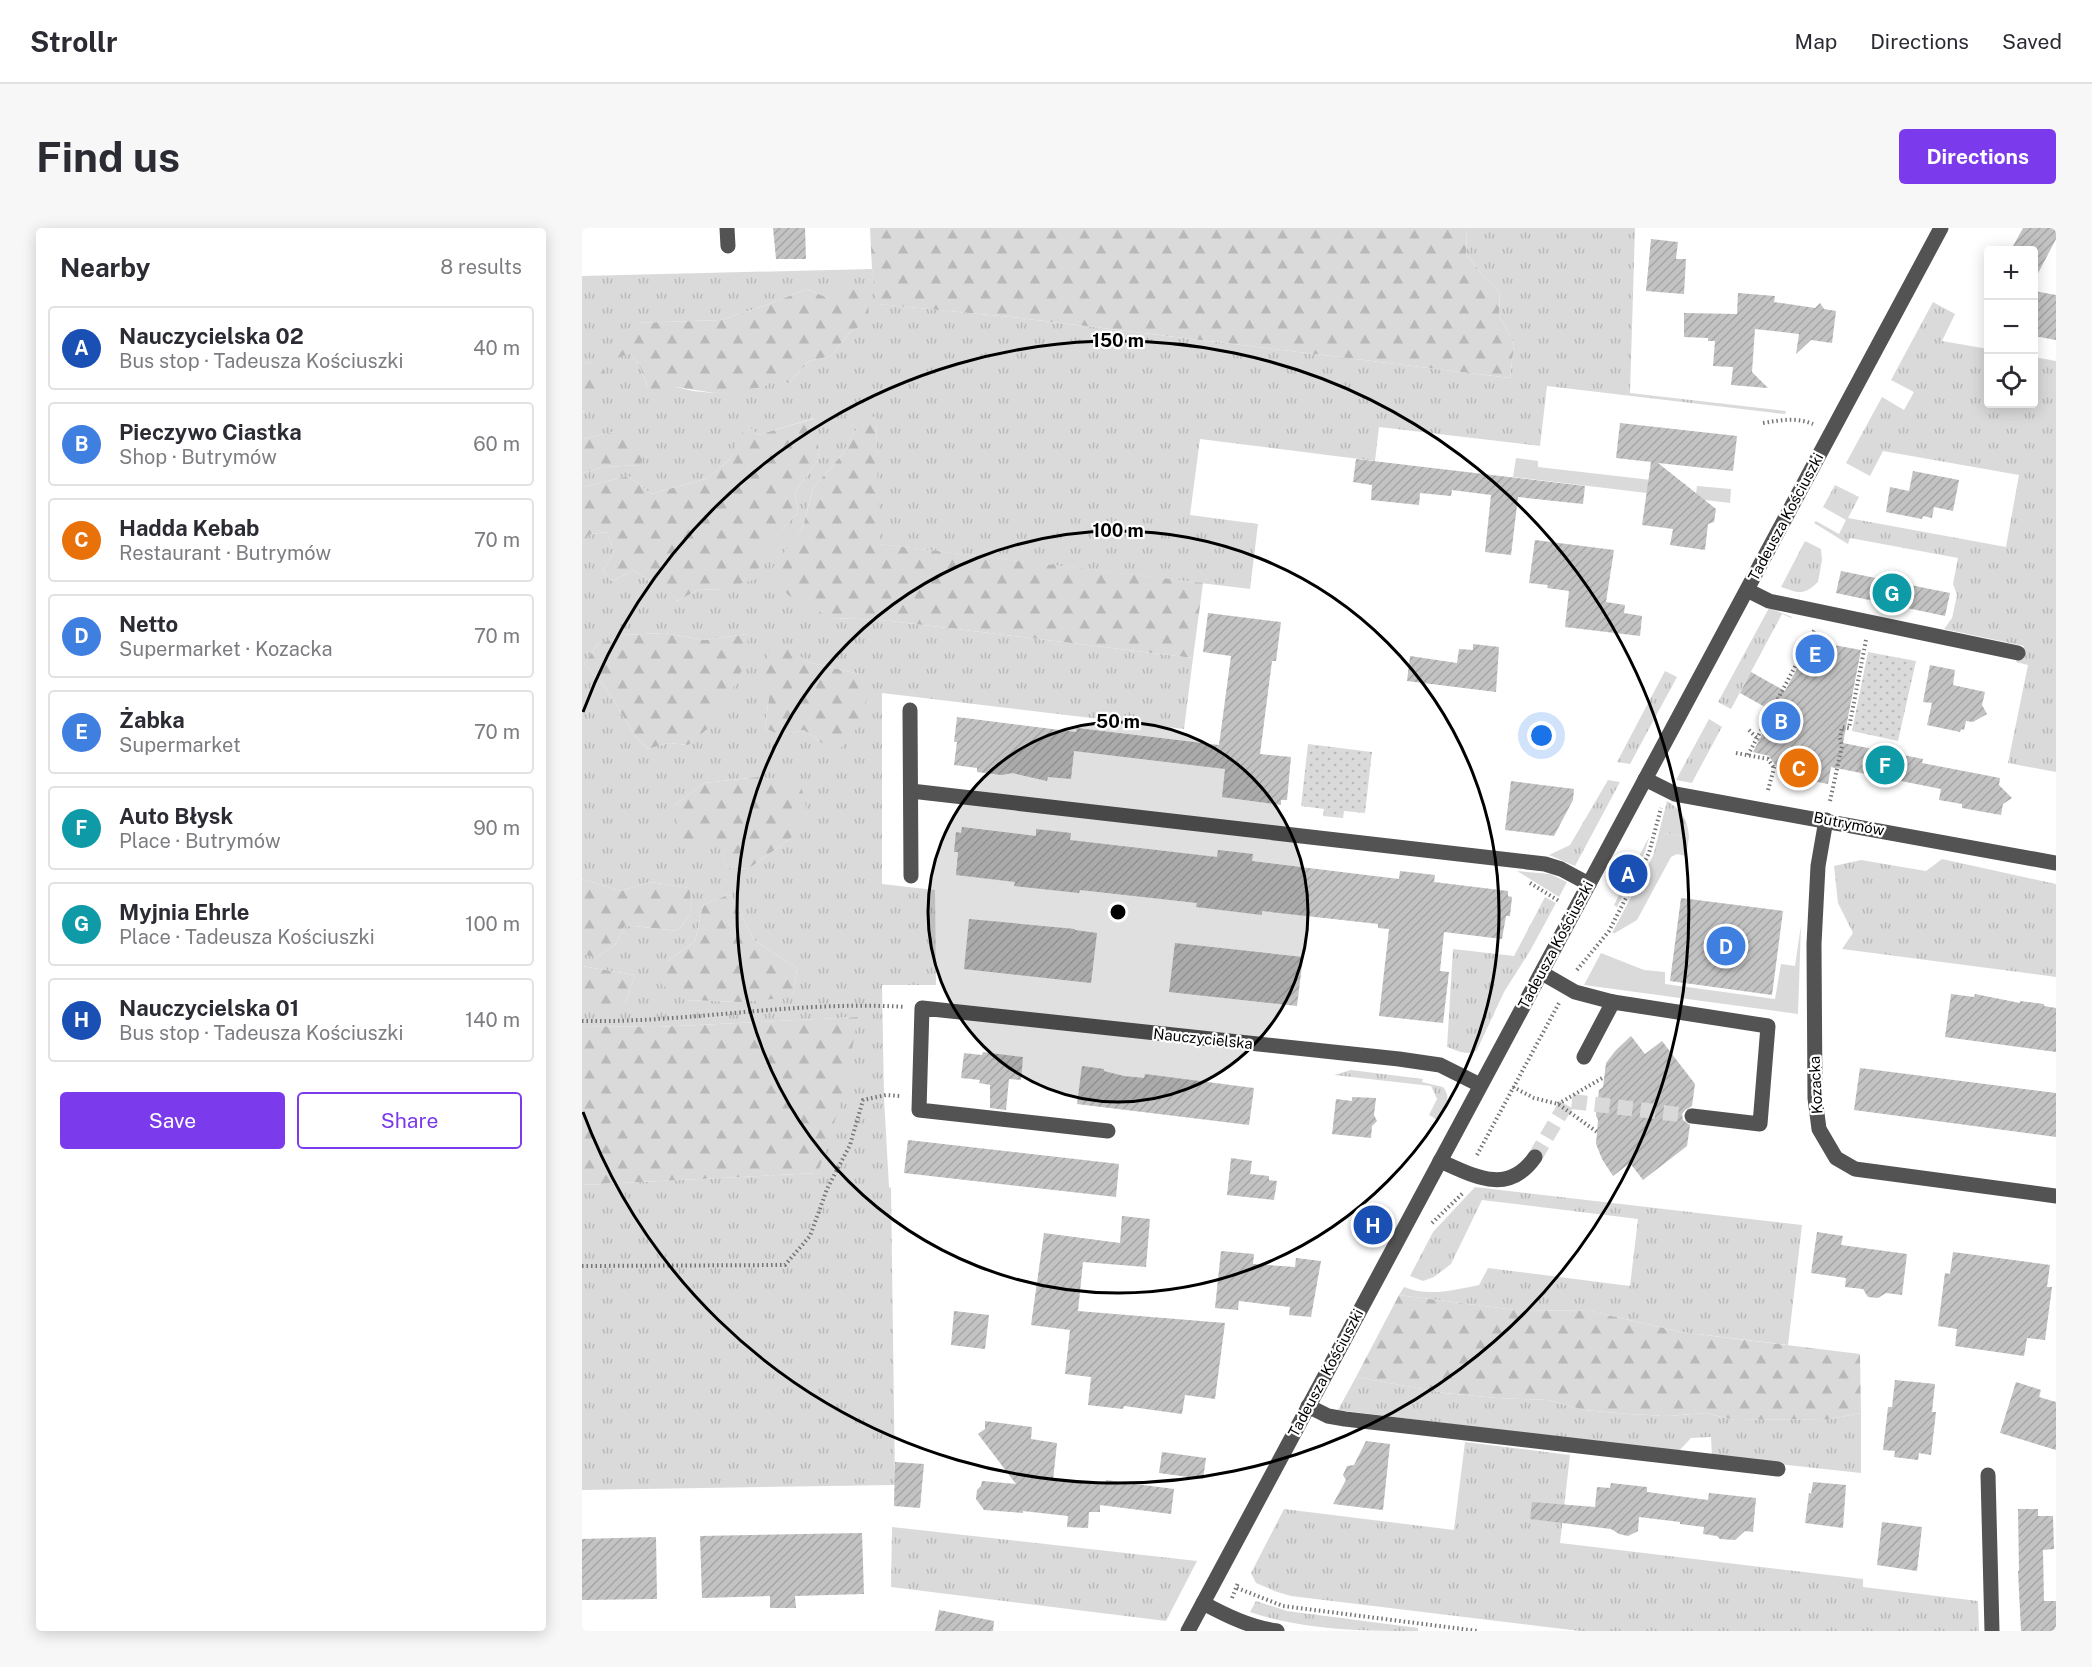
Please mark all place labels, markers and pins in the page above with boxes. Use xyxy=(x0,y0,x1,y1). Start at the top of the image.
pin: G xyxy=(1872,570,1912,616)
pin: E xyxy=(1796,632,1834,676)
pin: B xyxy=(1762,698,1800,744)
pin: F xyxy=(1866,742,1904,788)
pin: C xyxy=(1780,746,1818,790)
pin: A xyxy=(1608,852,1648,896)
centre of rings xyxy=(1108,902,1128,922)
pin: D xyxy=(1706,924,1746,968)
pin: H xyxy=(1354,1202,1392,1248)

